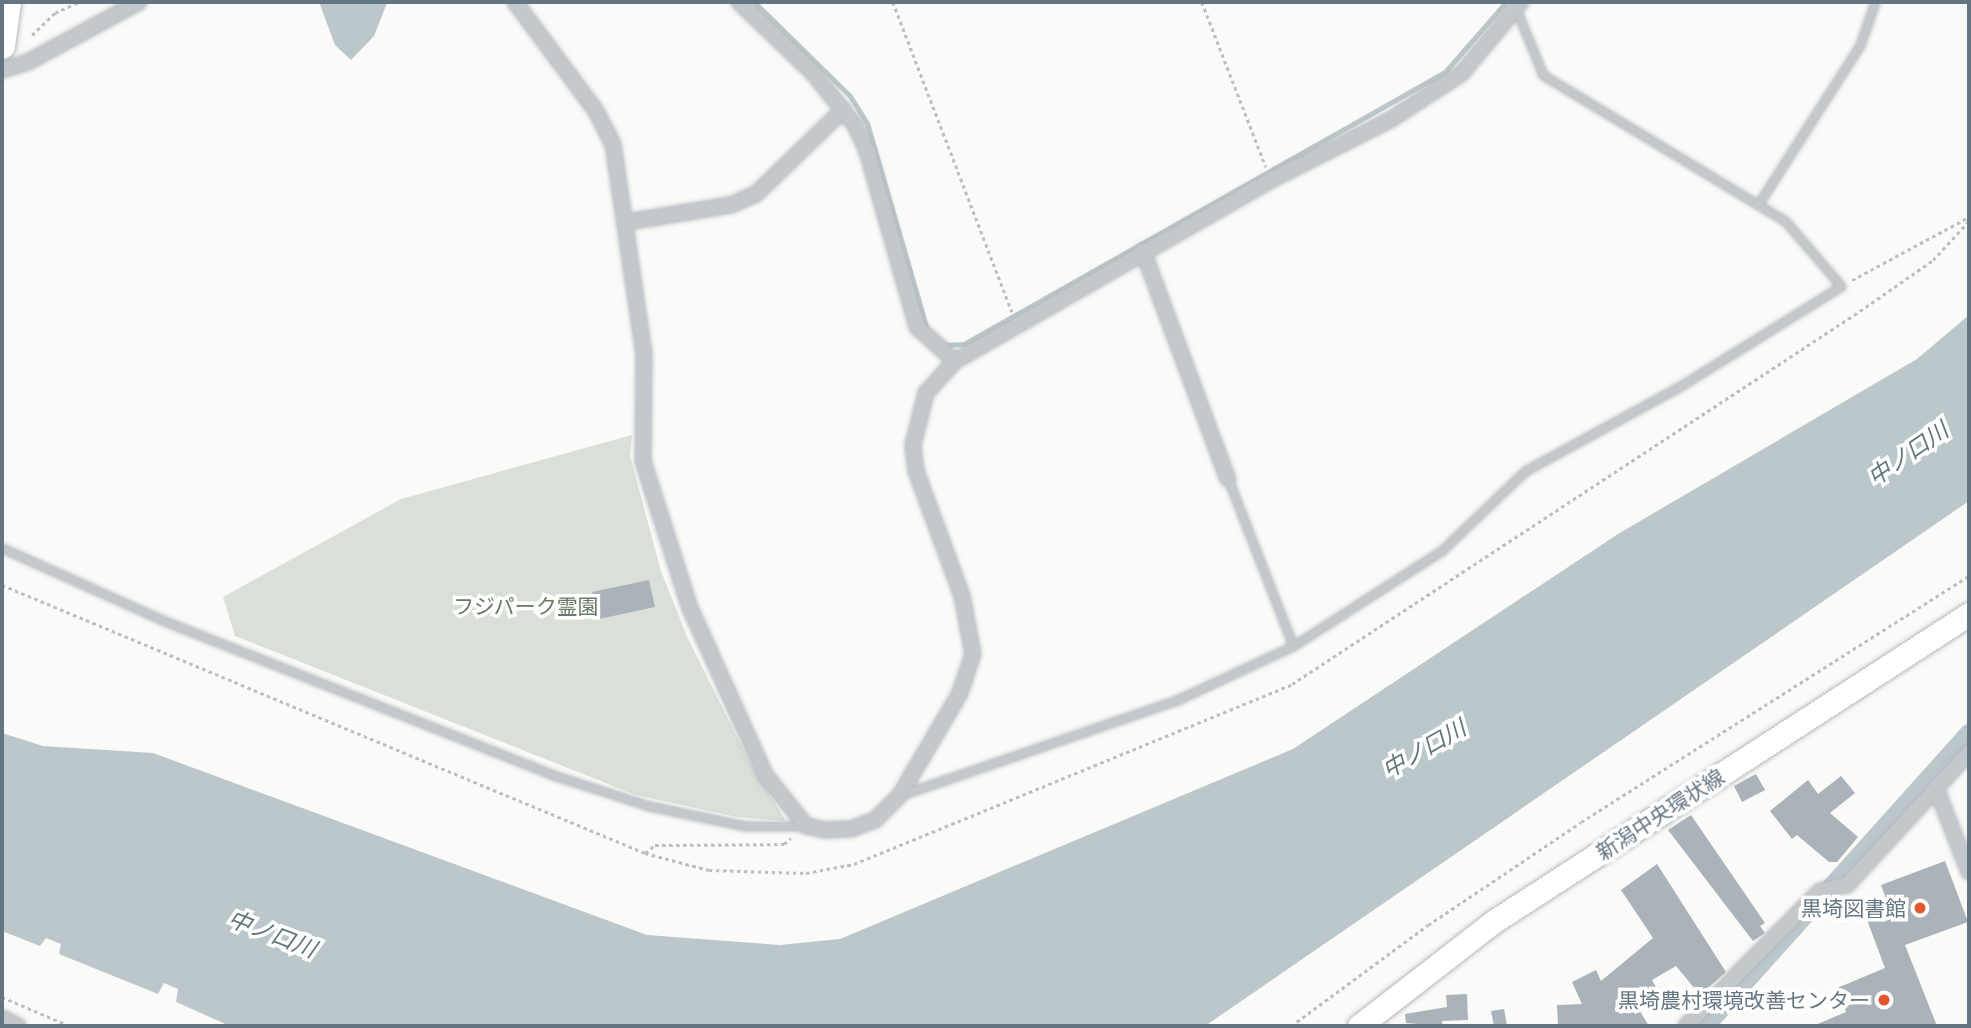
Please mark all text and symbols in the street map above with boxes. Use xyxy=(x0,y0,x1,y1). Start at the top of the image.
water label: 中ノ口川 xyxy=(1862,416,1954,492)
park label: フジパーク霊園 xyxy=(453,593,599,619)
water label: 中ノ口川 xyxy=(1377,714,1471,784)
street label: 新潟中央環状線 xyxy=(1591,763,1729,865)
place label: 黒埼図書館 xyxy=(1801,895,1906,921)
marker: 黒埼図書館 xyxy=(1912,900,1928,916)
water label: 中ノ口川 xyxy=(224,905,320,963)
place label: 黒埼農村環境改善センター xyxy=(1618,987,1870,1013)
marker: 黒埼農村環境改善センター xyxy=(1876,992,1892,1008)

